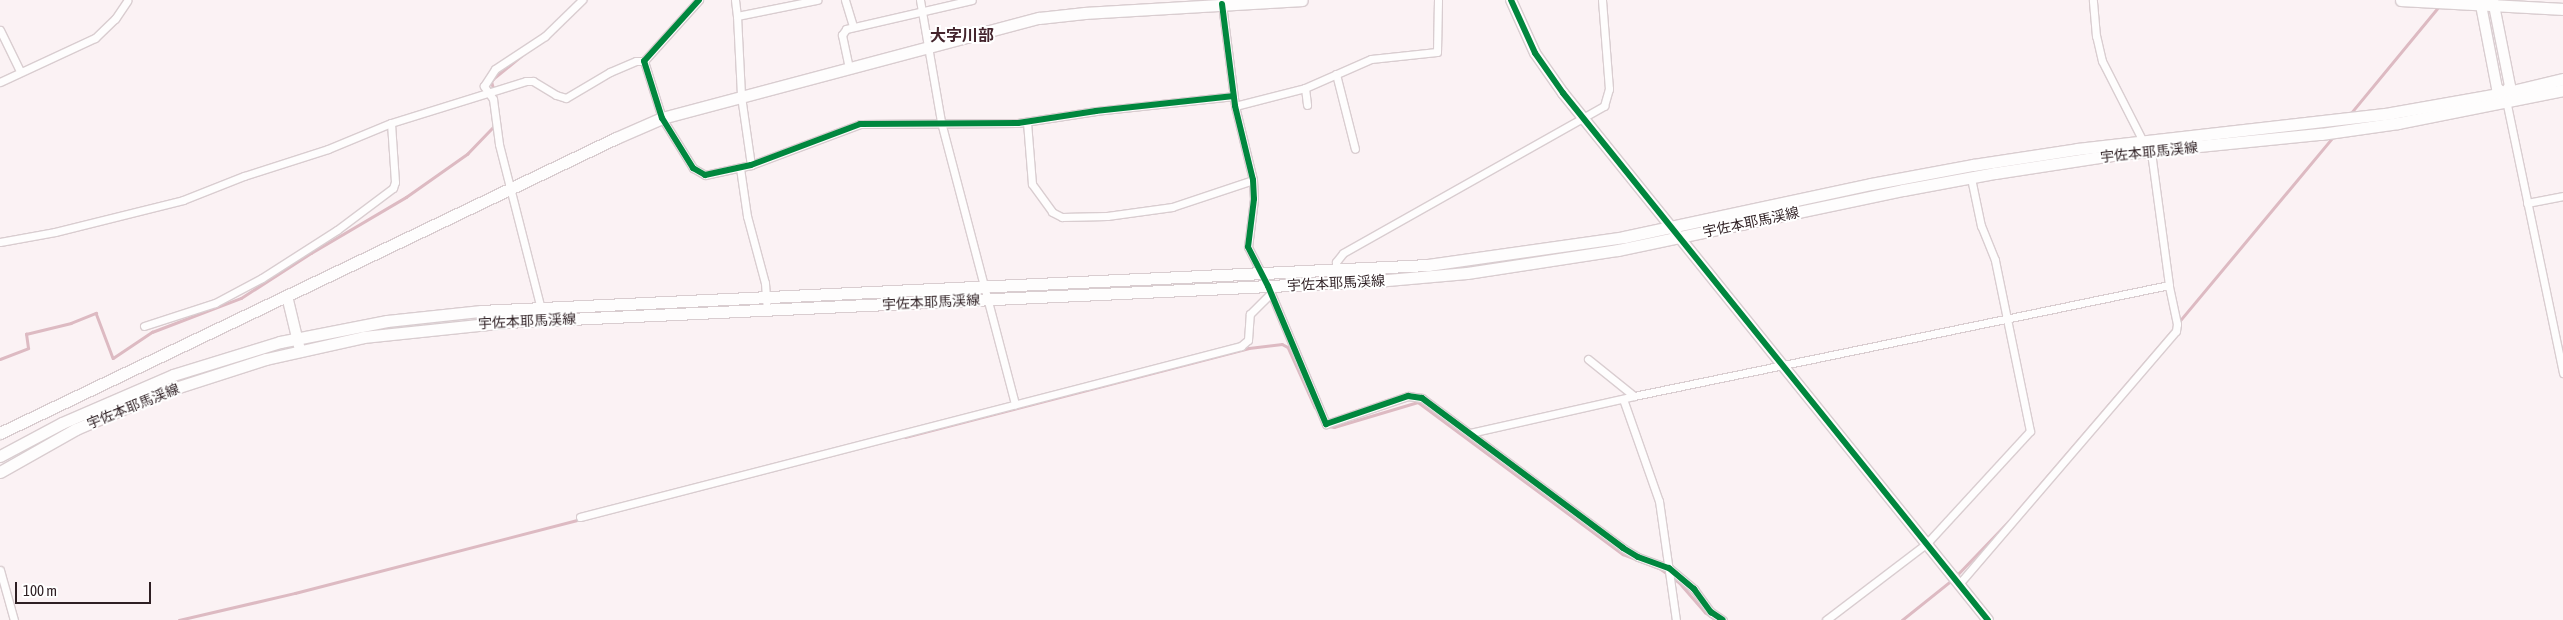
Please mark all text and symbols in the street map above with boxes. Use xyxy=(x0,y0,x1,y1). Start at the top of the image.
district label: 大字川部 xyxy=(930,25,994,45)
street label: 宇佐本耶馬渓線 xyxy=(2099,139,2199,165)
street label: 宇佐本耶馬渓線 xyxy=(1701,204,1801,240)
street label: 宇佐本耶馬渓線 xyxy=(1287,272,1385,294)
street label: 宇佐本耶馬渓線 xyxy=(882,291,980,313)
street label: 宇佐本耶馬渓線 xyxy=(478,310,576,332)
street label: 宇佐本耶馬渓線 xyxy=(84,380,182,432)
scale bar xyxy=(18,572,154,604)
text: 100 m xyxy=(23,582,57,599)

